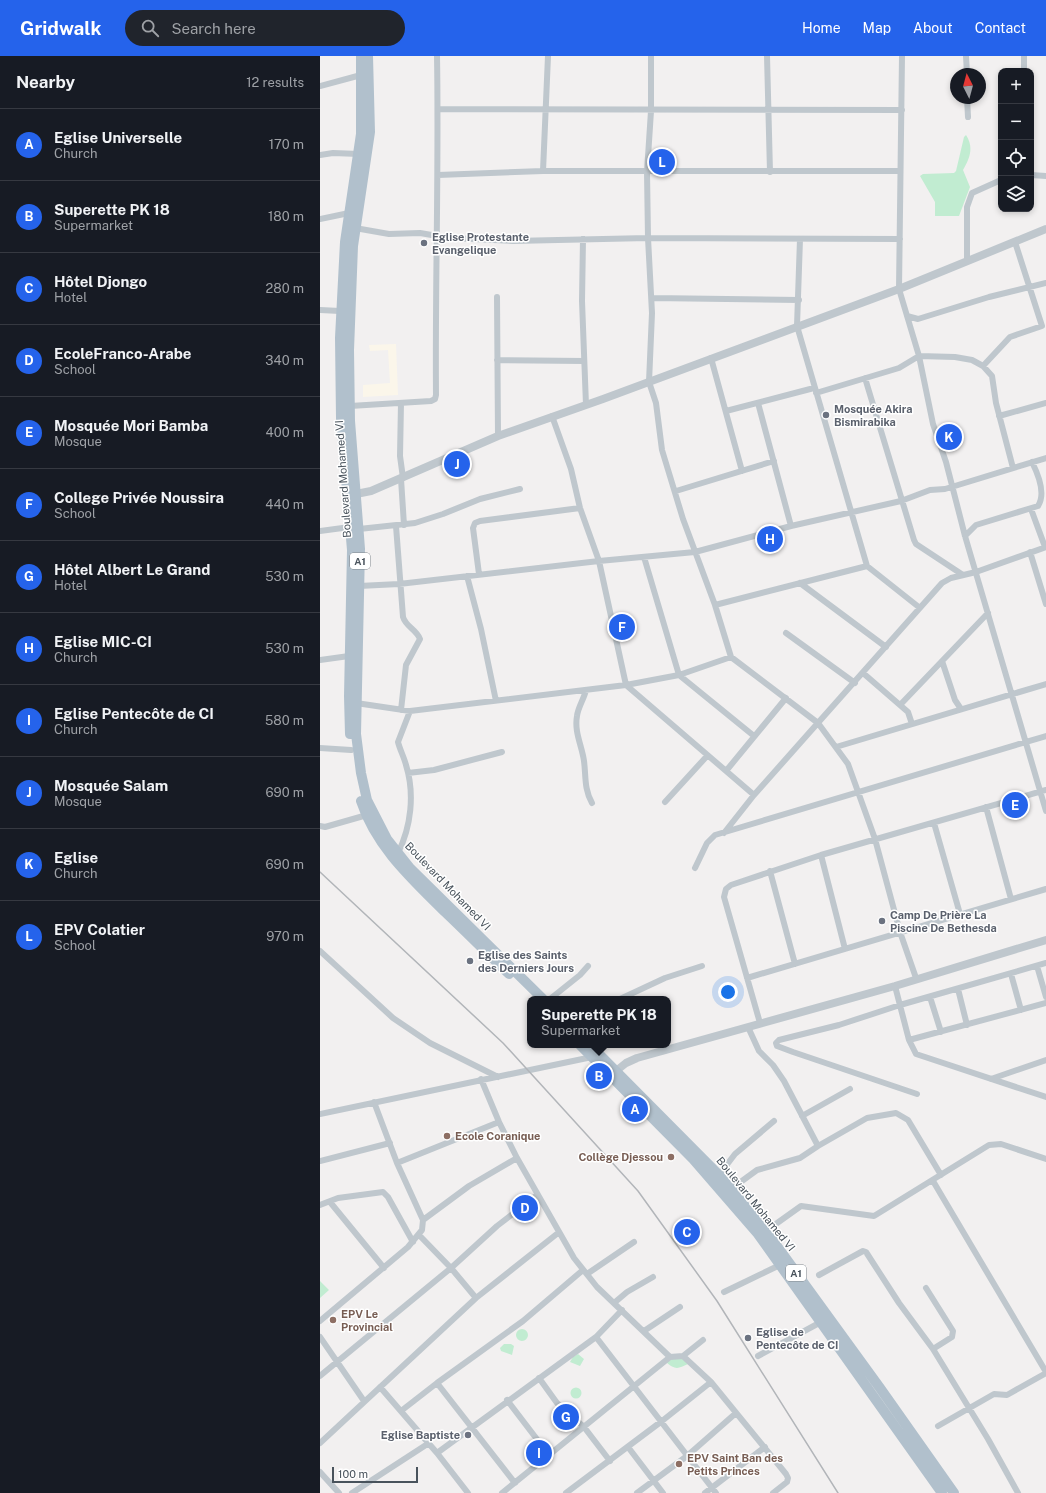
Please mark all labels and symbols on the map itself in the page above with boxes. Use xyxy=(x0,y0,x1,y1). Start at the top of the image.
north arrow xyxy=(950,68,986,104)
pin: L xyxy=(649,147,675,177)
place label: Eglise Protestante Evangelique xyxy=(432,231,529,256)
marker: Eglise Protestante Evangelique xyxy=(419,238,429,248)
place label: Mosquée Akira Bismirabika xyxy=(834,403,912,428)
marker: Mosquée Akira Bismirabika xyxy=(821,410,831,420)
street label: Boulevard Mohamed VI xyxy=(333,420,353,538)
pin: K xyxy=(936,422,962,452)
pin: J xyxy=(444,449,470,479)
pin: H xyxy=(757,524,783,554)
road number: A1 xyxy=(350,553,370,569)
pin: F xyxy=(609,612,635,642)
pin: E xyxy=(1002,790,1028,820)
street label: Boulevard Mohamed VI xyxy=(403,839,493,933)
place label: Camp De Prière La Piscine De Bethesda xyxy=(890,909,997,934)
marker: Camp De Prière La Piscine De Bethesda xyxy=(877,916,887,926)
place label: Eglise des Saints des Derniers Jours xyxy=(478,949,574,974)
marker: Eglise des Saints des Derniers Jours xyxy=(465,956,475,966)
your location xyxy=(718,982,738,1002)
pin: B xyxy=(586,1061,612,1091)
pin: A xyxy=(622,1094,648,1124)
place label: Ecole Coranique xyxy=(455,1130,540,1142)
marker: Ecole Coranique xyxy=(442,1131,452,1141)
place label: Collège Djessou xyxy=(578,1151,663,1163)
marker: Collège Djessou xyxy=(666,1152,676,1162)
street label: Boulevard Mohamed VI xyxy=(714,1154,798,1254)
pin: D xyxy=(512,1193,538,1223)
pin: C xyxy=(674,1217,700,1247)
road number: A1 xyxy=(786,1265,806,1281)
place label: EPV Le Provincial xyxy=(341,1308,393,1333)
marker: EPV Le Provincial xyxy=(328,1315,338,1325)
place label: Eglise de Pentecôte de CI xyxy=(756,1326,838,1351)
marker: Eglise de Pentecôte de CI xyxy=(743,1333,753,1343)
pin: G xyxy=(553,1402,579,1432)
place label: Eglise Baptiste xyxy=(381,1429,460,1441)
marker: Eglise Baptiste xyxy=(463,1430,473,1440)
pin: I xyxy=(526,1438,552,1468)
place label: EPV Saint Ban des Petits Princes xyxy=(687,1452,783,1477)
marker: EPV Saint Ban des Petits Princes xyxy=(674,1459,684,1469)
scale bar xyxy=(332,1465,418,1484)

